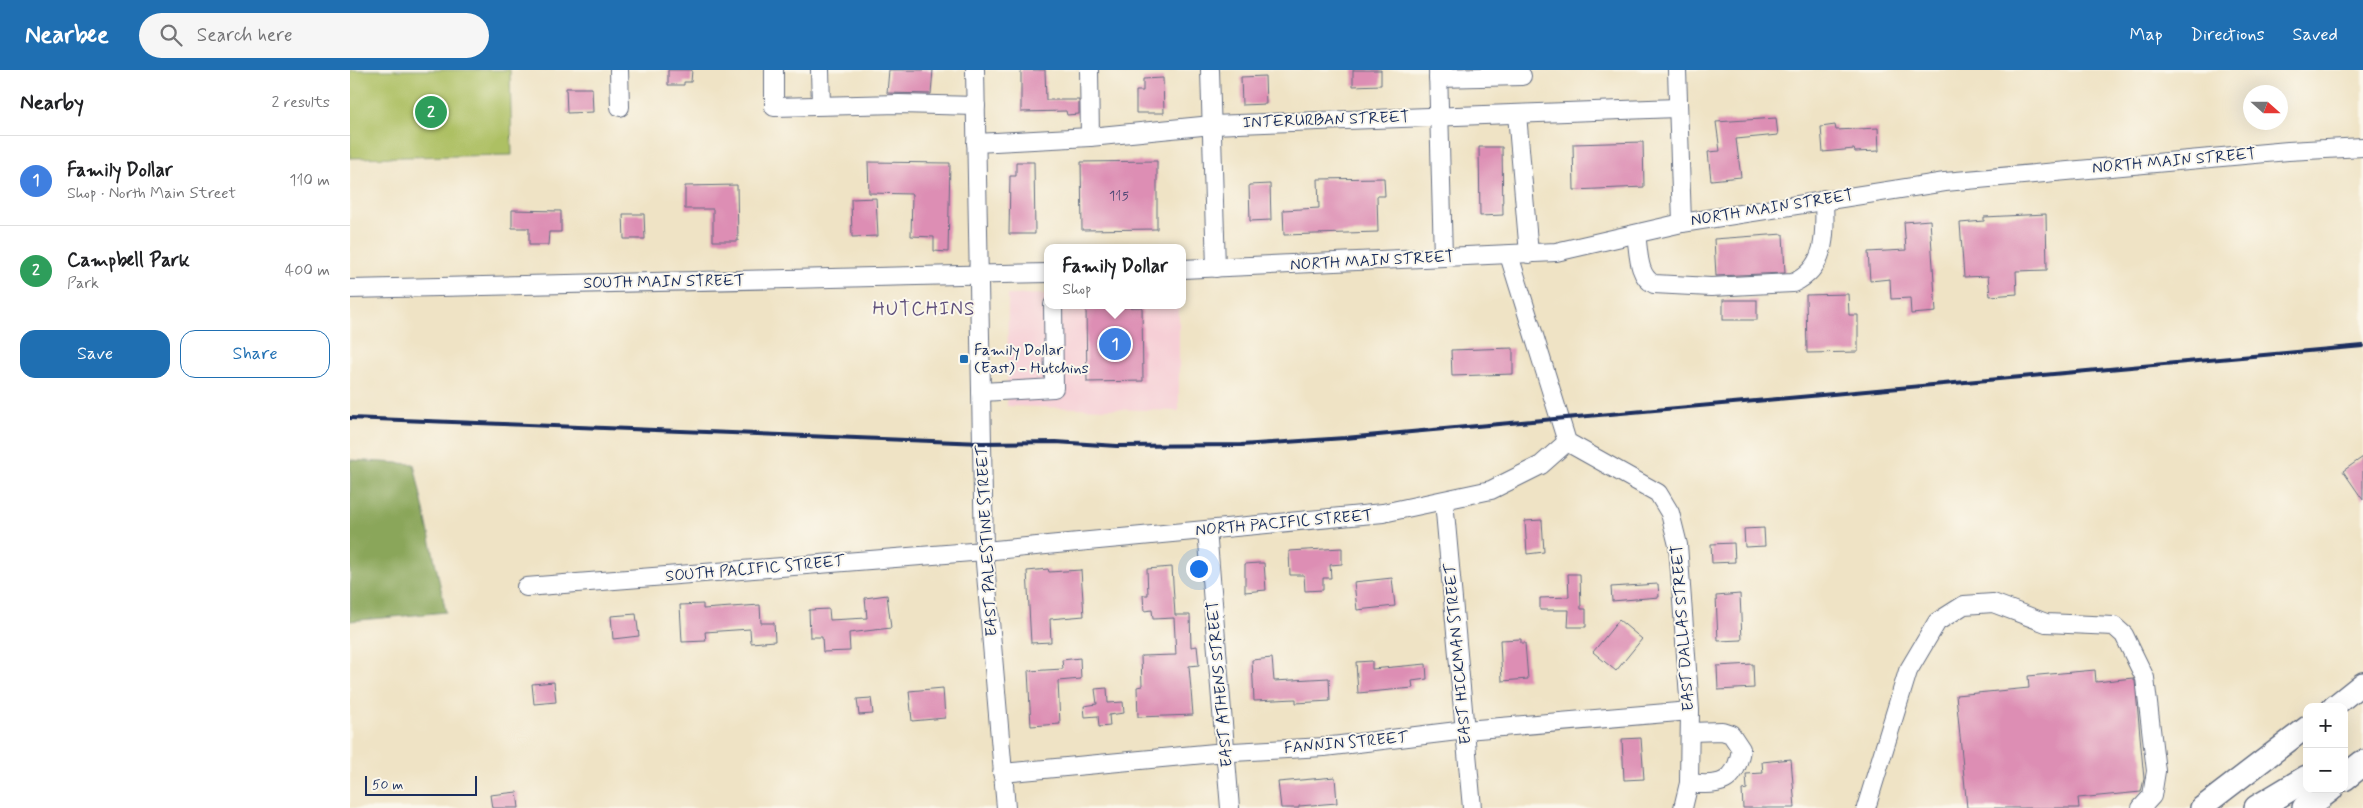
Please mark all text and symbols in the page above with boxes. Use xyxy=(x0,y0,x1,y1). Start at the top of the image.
search box xyxy=(139,13,489,58)
text: Nearbee xyxy=(25,20,109,51)
icon: search xyxy=(157,21,185,49)
text: Search here xyxy=(197,23,293,48)
text: Map xyxy=(2130,23,2163,47)
text: Directions xyxy=(2191,23,2265,47)
text: Saved xyxy=(2293,23,2338,47)
north arrow xyxy=(2243,85,2288,130)
text: Nearby xyxy=(20,89,84,117)
text: 2 results xyxy=(272,92,330,113)
pin: 2 xyxy=(415,93,447,131)
street label: INTERURBAN STREET xyxy=(1242,107,1410,133)
street label: NORTH MAIN STREET xyxy=(2091,143,2257,179)
text: Family Dollar xyxy=(67,158,173,183)
text: 1 xyxy=(32,170,40,191)
text: 110 m xyxy=(289,170,330,191)
text: Shop · North Main Street xyxy=(67,183,236,204)
street label: NORTH MAIN STREET xyxy=(1689,185,1855,231)
house number: 115 xyxy=(1109,187,1129,205)
popup xyxy=(1044,244,1186,309)
street label: NORTH MAIN STREET xyxy=(1289,246,1455,276)
text: Campbell Park xyxy=(67,248,190,273)
text: Family Dollar xyxy=(1062,254,1168,279)
text: 2 xyxy=(32,260,40,281)
text: 400 m xyxy=(285,260,330,281)
street label: SOUTH MAIN STREET xyxy=(583,270,745,294)
text: Park xyxy=(67,273,99,294)
text: Shop xyxy=(1062,279,1092,300)
district label: HUTCHINS xyxy=(873,297,975,322)
pin: 1 xyxy=(1099,325,1131,363)
button: Save xyxy=(20,330,170,378)
button: Share xyxy=(180,330,330,378)
place label: Family Dollar (East) - Hutchins xyxy=(974,340,1089,379)
marker: Family Dollar (East) - Hutchins xyxy=(958,353,970,365)
street label: EAST PALESTINE STREET xyxy=(971,444,1002,637)
street label: NORTH PACIFIC STREET xyxy=(1194,505,1374,541)
street label: EAST DALLAS STREET xyxy=(1667,544,1699,712)
street label: SOUTH PACIFIC STREET xyxy=(665,551,847,587)
your location xyxy=(1186,556,1212,582)
street label: EAST HICKMAN STREET xyxy=(1440,562,1476,745)
street label: EAST ATHENS STREET xyxy=(1202,600,1238,768)
map controls xyxy=(2303,703,2348,793)
button: + xyxy=(2303,703,2348,748)
street label: FANNIN STREET xyxy=(1283,727,1410,759)
button: − xyxy=(2303,748,2348,793)
scale bar xyxy=(365,773,478,796)
text: 50 m xyxy=(372,776,403,794)

